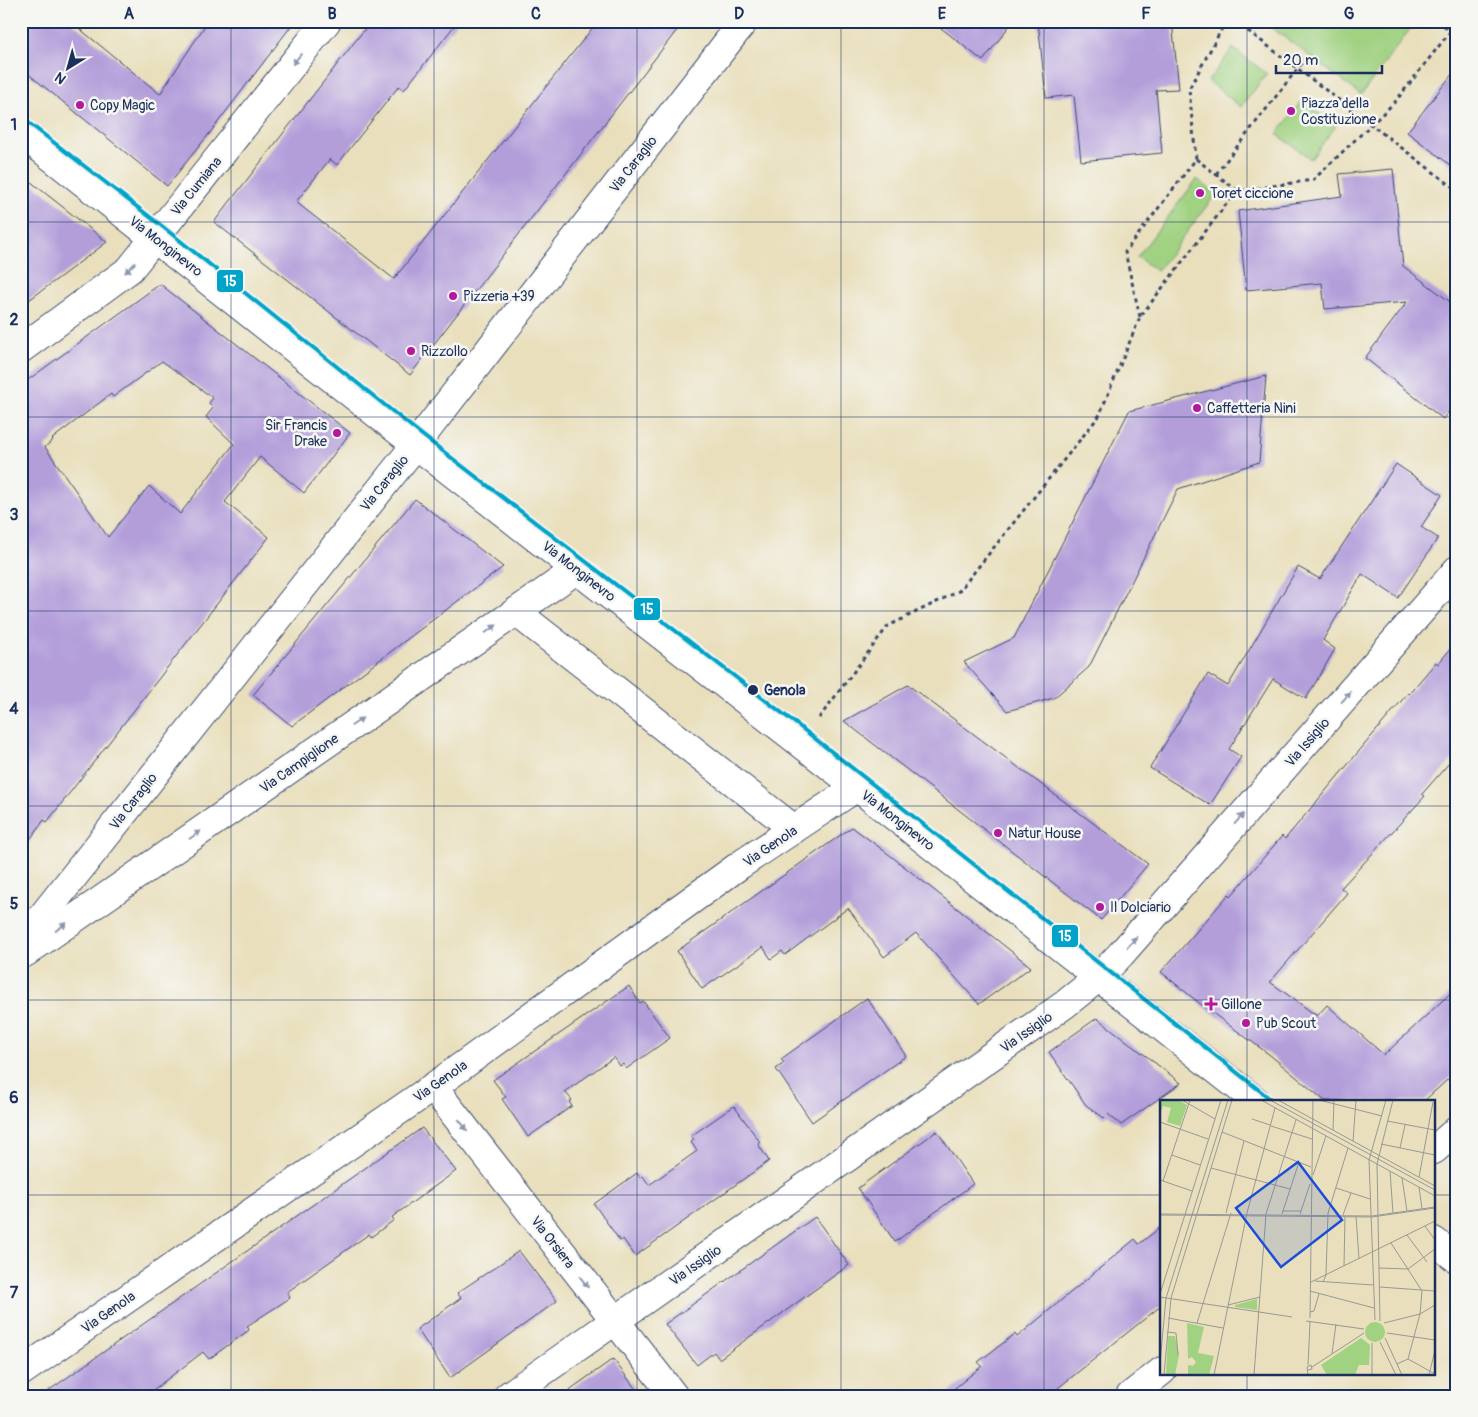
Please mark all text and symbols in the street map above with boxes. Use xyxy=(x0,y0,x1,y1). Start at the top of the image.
text: A xyxy=(124,4,135,24)
text: B xyxy=(327,4,337,24)
text: C xyxy=(531,4,541,24)
text: D xyxy=(734,4,744,24)
text: E xyxy=(938,4,947,24)
text: F xyxy=(1141,4,1151,24)
text: G xyxy=(1344,4,1355,24)
north arrow xyxy=(42,42,92,92)
scale bar xyxy=(1276,42,1382,74)
text: 20 m xyxy=(1283,51,1318,70)
one-way arrow xyxy=(292,53,303,66)
text: N xyxy=(52,68,69,88)
place label: Piazza della Costituzione xyxy=(1301,95,1376,128)
place label: Copy Magic xyxy=(90,97,155,114)
marker: Copy Magic xyxy=(74,99,86,111)
marker: Piazza della Costituzione xyxy=(1285,105,1297,117)
text: 1 xyxy=(11,115,17,135)
street label: Via Caraglio xyxy=(606,132,661,196)
street label: Via Cumiana xyxy=(167,153,225,219)
place label: Toret ciccione xyxy=(1210,185,1294,202)
marker: Toret ciccione xyxy=(1194,187,1206,199)
street label: Via Monginevro xyxy=(126,212,206,281)
one-way arrow xyxy=(124,262,136,274)
line badge: 15 xyxy=(216,269,244,293)
text: 15 xyxy=(223,273,237,290)
place label: Pizzeria +39 xyxy=(463,288,535,305)
marker: Pizzeria +39 xyxy=(447,290,459,302)
text: 2 xyxy=(10,310,19,330)
place label: Rizzollo xyxy=(421,343,468,360)
marker: Rizzollo xyxy=(405,345,417,357)
place label: Caffetteria Nini xyxy=(1207,400,1296,417)
marker: Caffetteria Nini xyxy=(1191,402,1203,414)
place label: Sir Francis Drake xyxy=(265,417,328,450)
marker: Sir Francis Drake xyxy=(331,427,343,439)
street label: Via Caraglio xyxy=(357,451,413,515)
text: 3 xyxy=(10,505,19,525)
street label: Via Monginevro xyxy=(539,537,619,606)
line badge: 15 xyxy=(633,597,661,621)
text: 15 xyxy=(640,601,654,618)
one-way arrow xyxy=(484,624,497,634)
place label: Genola xyxy=(764,682,806,699)
marker: Genola xyxy=(746,683,760,697)
one-way arrow xyxy=(1340,691,1351,704)
text: 4 xyxy=(9,699,19,719)
street label: Via Issiglio xyxy=(1281,714,1334,770)
one-way arrow xyxy=(350,717,364,727)
street label: Via Campiglione xyxy=(257,730,342,797)
street label: Via Caraglio xyxy=(106,769,161,833)
street label: Via Monginevro xyxy=(858,786,938,855)
one-way arrow xyxy=(1233,813,1244,826)
street label: Via Genola xyxy=(740,822,801,871)
place label: Natur House xyxy=(1008,825,1081,842)
marker: Natur House xyxy=(992,827,1004,839)
one-way arrow xyxy=(188,830,202,840)
text: 5 xyxy=(10,894,19,914)
place label: Il Dolciario xyxy=(1110,899,1172,916)
marker: Il Dolciario xyxy=(1094,901,1106,913)
one-way arrow xyxy=(54,922,68,932)
line badge: 15 xyxy=(1051,924,1079,948)
text: 15 xyxy=(1058,928,1072,945)
one-way arrow xyxy=(1126,935,1137,948)
place label: Gillone xyxy=(1221,996,1262,1013)
marker: Gillone xyxy=(1205,998,1217,1010)
street label: Via Issiglio xyxy=(997,1008,1056,1057)
place label: Pub Scout xyxy=(1256,1015,1317,1032)
marker: Pub Scout xyxy=(1240,1017,1252,1029)
street label: Via Genola xyxy=(410,1057,471,1106)
text: 6 xyxy=(9,1088,19,1108)
inset map xyxy=(1160,1100,1436,1374)
one-way arrow xyxy=(458,1118,468,1132)
street label: Via Orsiera xyxy=(527,1213,578,1272)
street label: Via Issiglio xyxy=(666,1241,725,1290)
one-way arrow xyxy=(579,1275,589,1288)
text: 7 xyxy=(10,1283,19,1303)
street label: Via Genola xyxy=(78,1288,139,1337)

